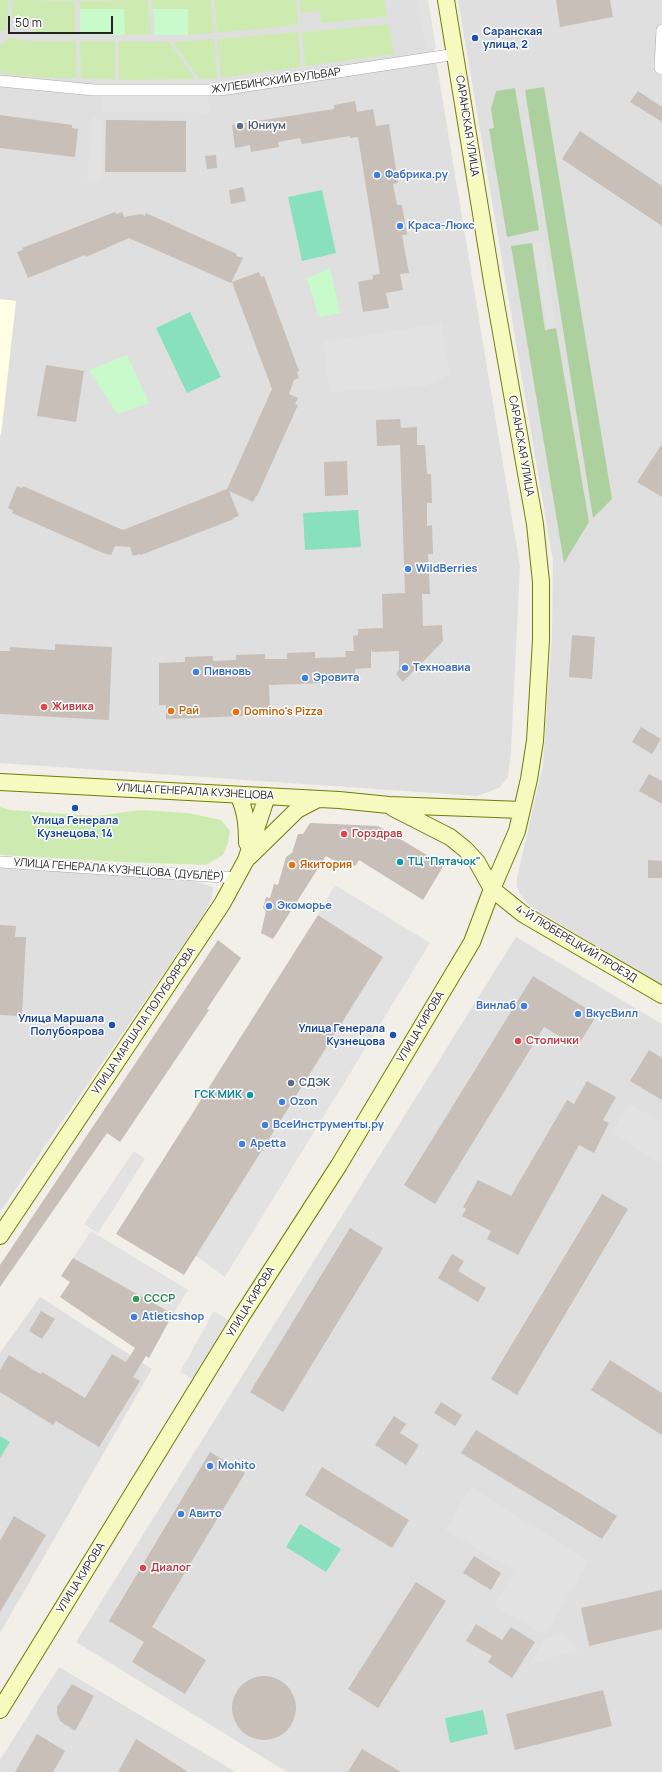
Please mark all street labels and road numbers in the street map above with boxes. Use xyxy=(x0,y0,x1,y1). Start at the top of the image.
street label: ЖУЛЕБИНСКИЙ БУЛЬВАР xyxy=(210,65,342,97)
street label: САРАНСКАЯ УЛИЦА xyxy=(452,74,482,178)
street label: САРАНСКАЯ УЛИЦА xyxy=(506,395,536,497)
street label: УЛИЦА ГЕНЕРАЛА КУЗНЕЦОВА xyxy=(116,781,274,803)
street label: УЛИЦА ГЕНЕРАЛА КУЗНЕЦОВА (ДУБЛЁР) xyxy=(13,856,225,884)
street label: 4-Й ЛЮБЕРЕЦКИЙ ПРОЕЗД xyxy=(513,903,639,985)
street label: УЛИЦА МАРШАЛА ПОЛУБОЯРОВА xyxy=(90,945,198,1097)
street label: УЛИЦА КИРОВА xyxy=(395,989,447,1065)
street label: УЛИЦА КИРОВА xyxy=(224,1264,278,1340)
street label: УЛИЦА КИРОВА xyxy=(54,1540,108,1616)

